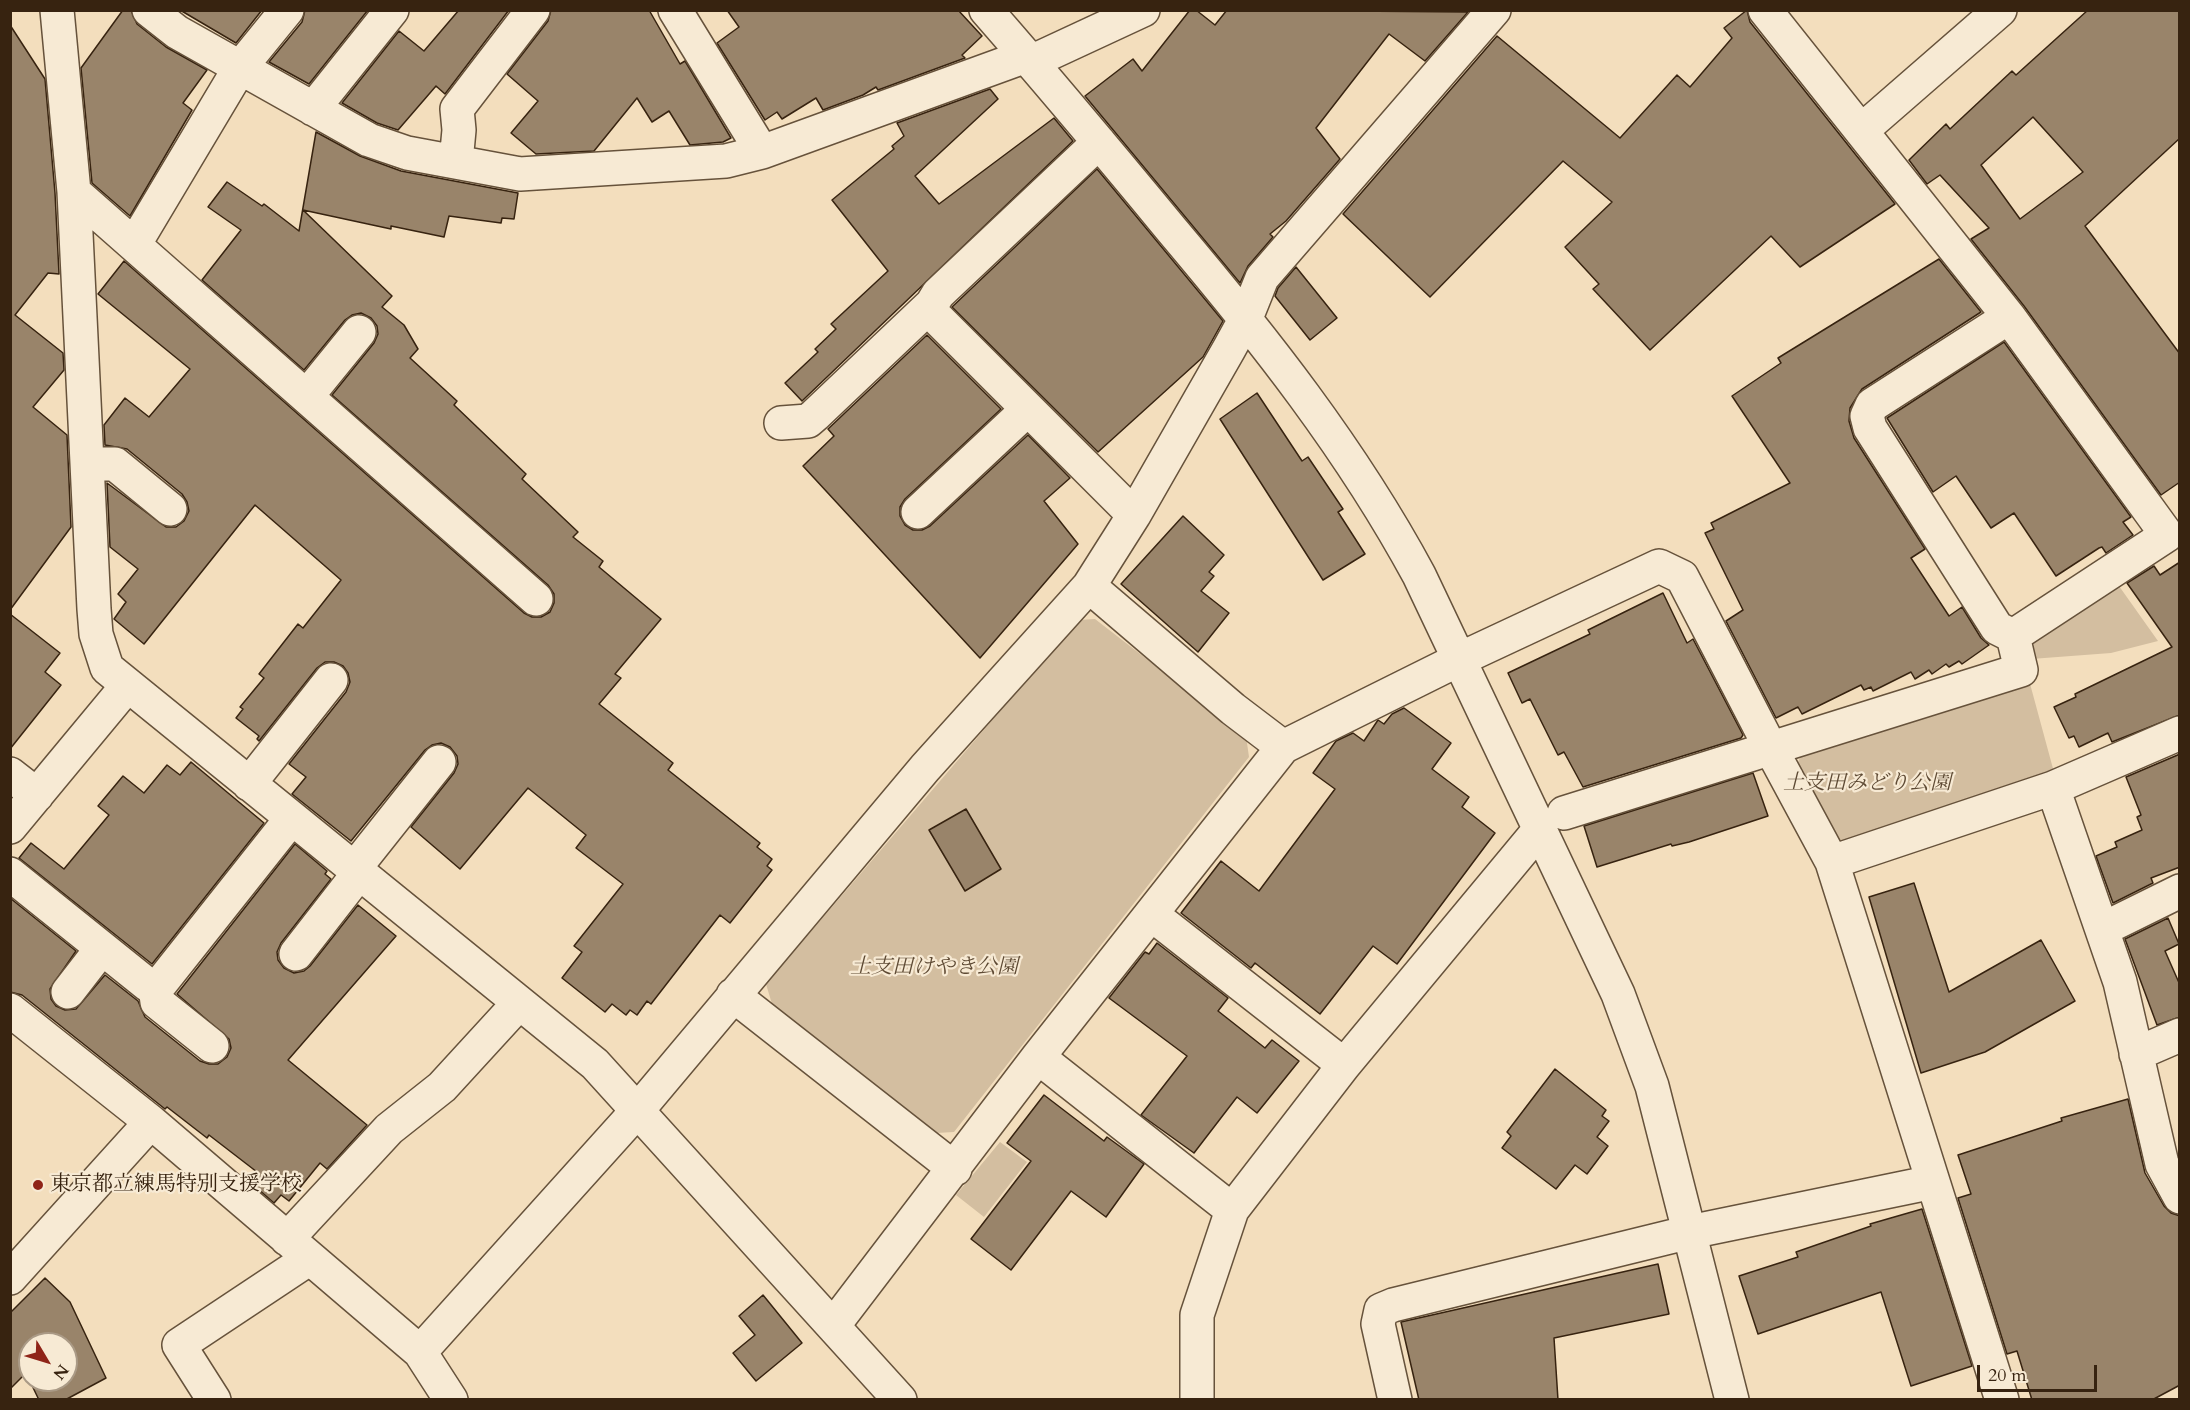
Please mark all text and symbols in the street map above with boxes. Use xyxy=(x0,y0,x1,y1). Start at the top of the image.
park label: 土支田みどり公園 xyxy=(1783,771,1951,797)
park label: 土支田けやき公園 xyxy=(850,955,1018,981)
place label: 東京都立練馬特別支援学校 xyxy=(50,1172,302,1198)
marker: 東京都立練馬特別支援学校 xyxy=(31,1178,45,1192)
north arrow xyxy=(18,1332,78,1392)
scale bar xyxy=(1980,1353,2100,1391)
text: N xyxy=(48,1360,74,1384)
text: 20 m xyxy=(1988,1363,2027,1388)

